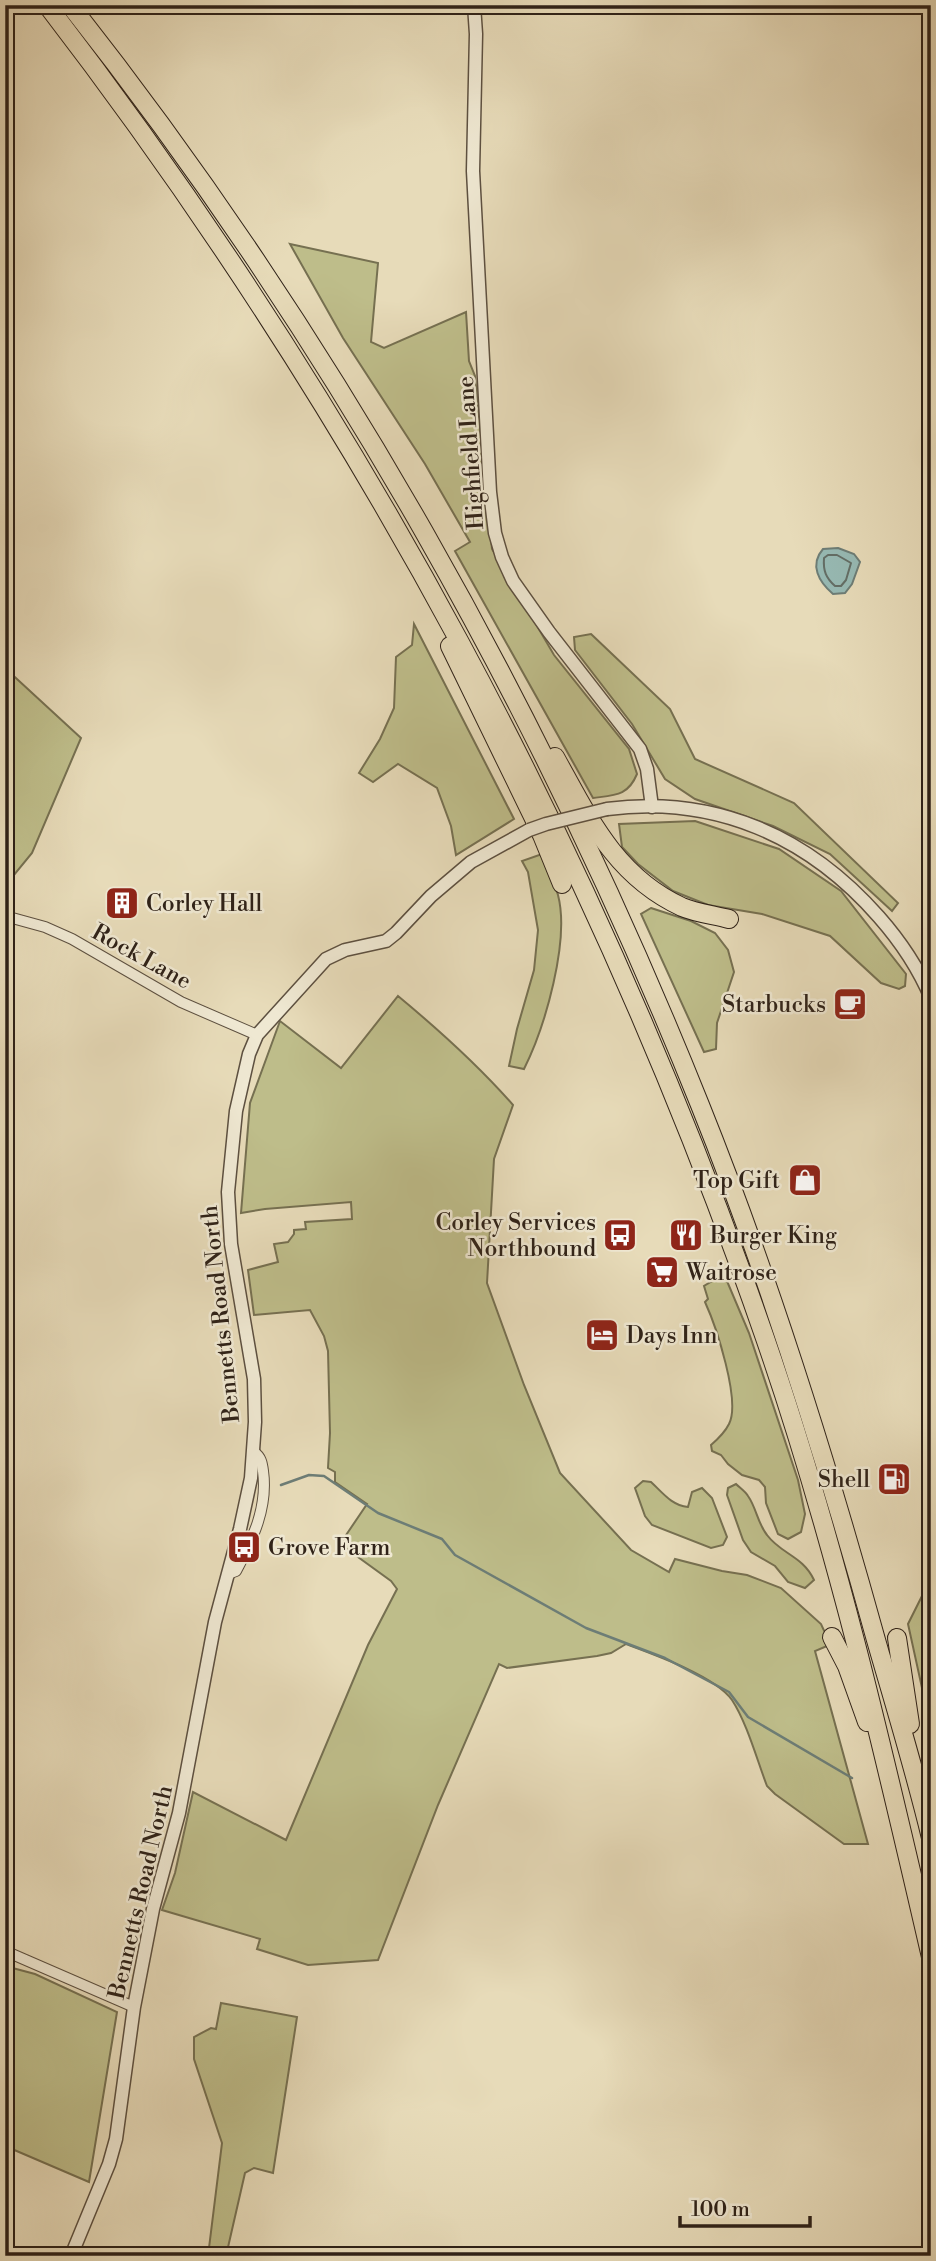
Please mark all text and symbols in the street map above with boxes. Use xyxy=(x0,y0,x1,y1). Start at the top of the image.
street label: Highfield Lane xyxy=(452,375,490,531)
building icon: Corley Hall xyxy=(103,884,141,922)
place label: Corley Hall xyxy=(146,890,262,918)
street label: Rock Lane xyxy=(87,918,196,996)
cafe icon: Starbucks xyxy=(831,985,869,1023)
place label: Starbucks xyxy=(722,991,826,1019)
shop icon: Top Gift xyxy=(786,1161,824,1199)
place label: Top Gift xyxy=(693,1167,780,1195)
street label: Bennetts Road North xyxy=(196,1204,246,1425)
place label: Corley Services Northbound xyxy=(435,1209,596,1263)
bus stop icon: Corley Services Northbound xyxy=(601,1216,639,1254)
restaurant icon: Burger King xyxy=(667,1216,705,1254)
place label: Burger King xyxy=(709,1222,837,1250)
supermarket icon: Waitrose xyxy=(643,1253,681,1291)
place label: Waitrose xyxy=(685,1259,777,1287)
hotel icon: Days Inn xyxy=(583,1316,621,1354)
place label: Days Inn xyxy=(626,1322,718,1350)
fuel station icon: Shell xyxy=(875,1460,913,1498)
place label: Shell xyxy=(818,1466,870,1494)
bus stop icon: Grove Farm xyxy=(225,1528,263,1566)
place label: Grove Farm xyxy=(268,1534,390,1562)
street label: Bennetts Road North xyxy=(103,1782,179,2003)
scale bar xyxy=(680,2184,810,2228)
text: 100 m xyxy=(691,2197,750,2223)

